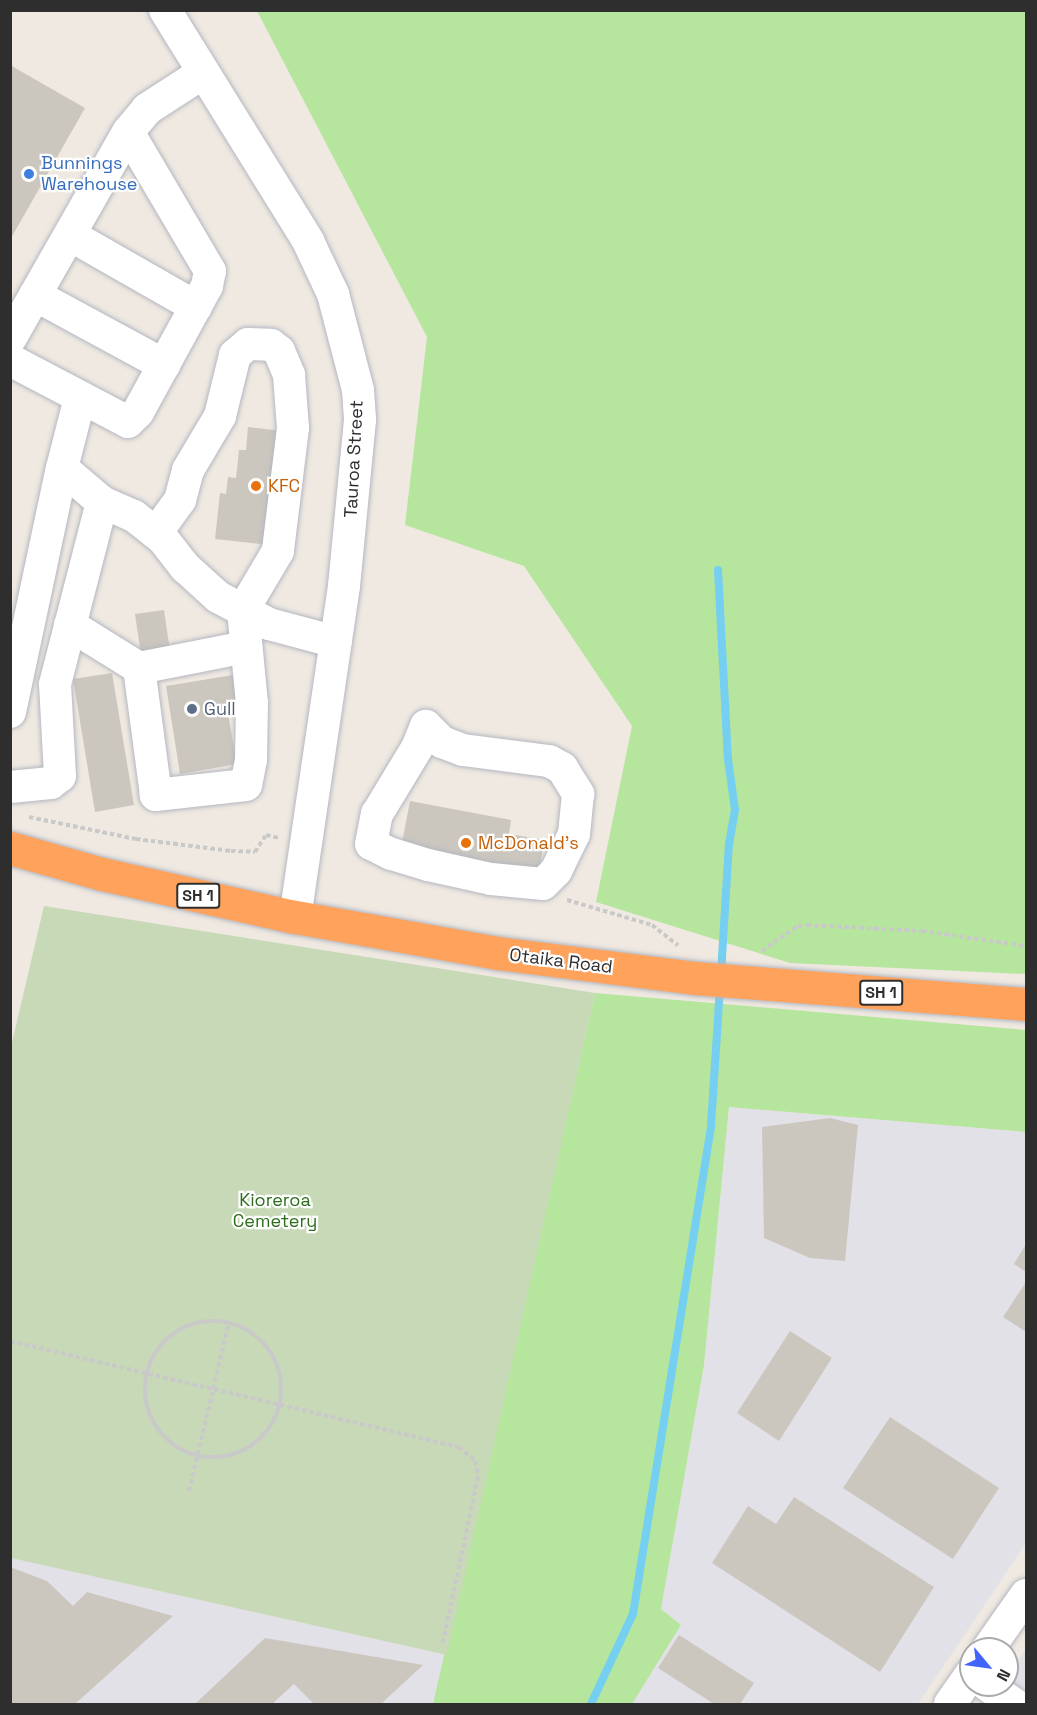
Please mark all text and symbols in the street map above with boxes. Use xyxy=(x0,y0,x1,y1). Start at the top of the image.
place label: Bunnings Warehouse xyxy=(41,153,137,195)
marker: Bunnings Warehouse xyxy=(22,167,36,181)
street label: Tauroa Street xyxy=(340,400,368,518)
place label: KFC xyxy=(268,475,300,497)
marker: KFC xyxy=(249,479,263,493)
place label: Gull xyxy=(204,698,236,720)
marker: Gull xyxy=(185,702,199,716)
place label: McDonald's xyxy=(478,832,579,854)
marker: McDonald's xyxy=(459,836,473,850)
road number: SH 1 xyxy=(176,883,220,909)
street label: Otaika Road xyxy=(508,944,614,978)
road number: SH 1 xyxy=(858,980,904,1006)
park label: Kioreroa Cemetery xyxy=(233,1190,317,1232)
north arrow xyxy=(959,1637,1019,1697)
text: N xyxy=(992,1665,1015,1685)

